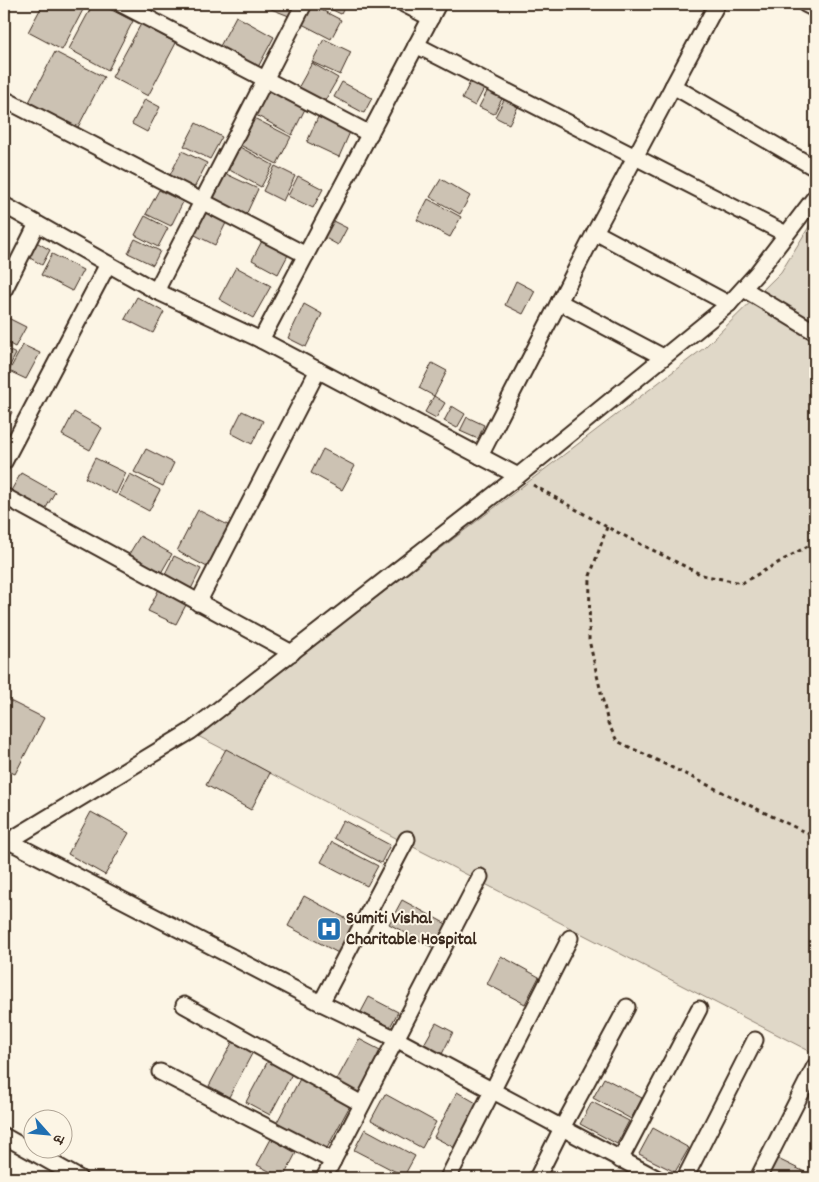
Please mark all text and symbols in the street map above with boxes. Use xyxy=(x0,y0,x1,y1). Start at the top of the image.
place label: Sumiti Vishal Charitable Hospital xyxy=(346,907,477,953)
hospital icon: Sumiti Vishal Charitable Hospital xyxy=(316,916,342,942)
north arrow xyxy=(22,1110,72,1160)
text: उ xyxy=(47,1130,69,1148)

